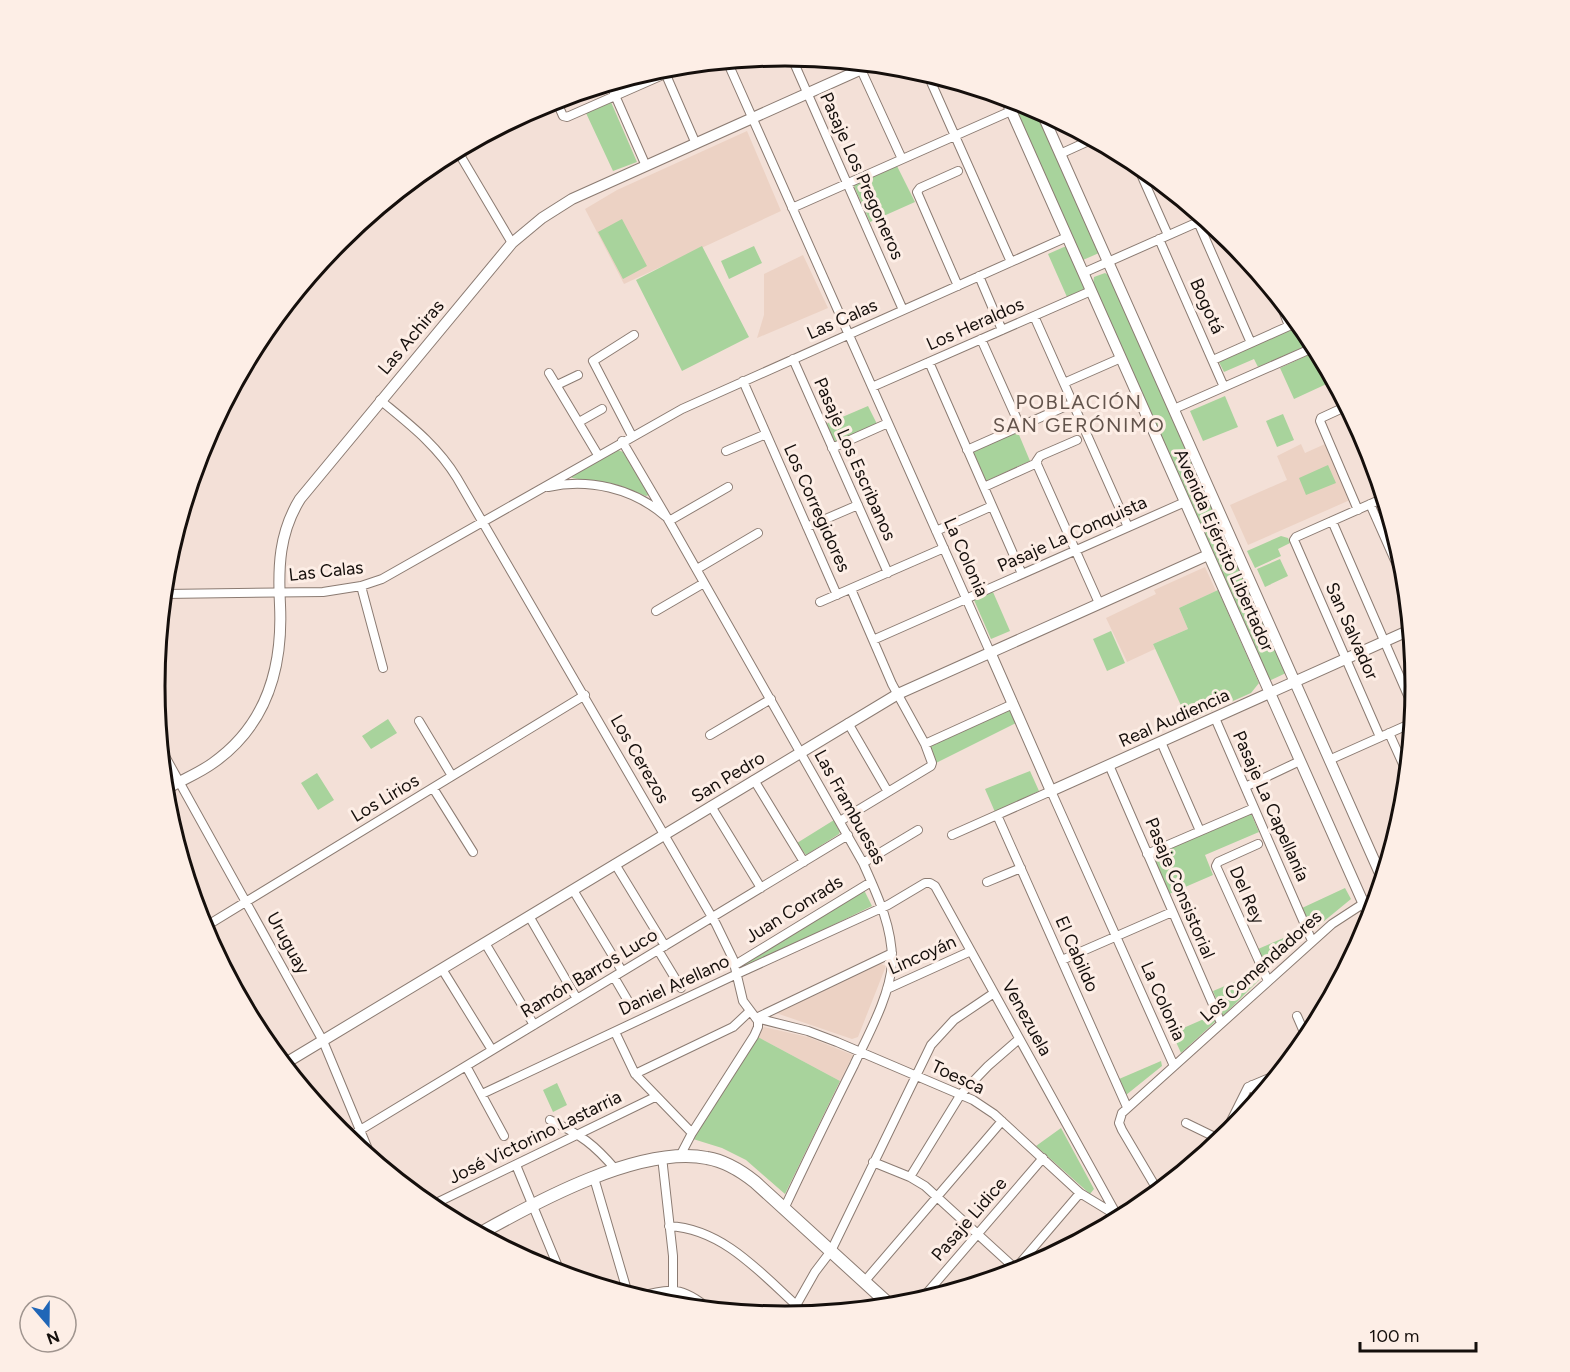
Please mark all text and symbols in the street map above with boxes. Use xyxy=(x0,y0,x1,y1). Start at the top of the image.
street label: Pasaje Los Pregoneros xyxy=(815,89,909,263)
street label: Bogotá xyxy=(1185,275,1229,337)
street label: Los Heraldos xyxy=(923,293,1027,355)
street label: Las Calas xyxy=(803,294,881,344)
street label: Las Achiras xyxy=(373,295,449,379)
street label: Pasaje Los Escribanos xyxy=(809,374,901,544)
district label: POBLACIÓN SAN GERÓNIMO xyxy=(993,390,1165,437)
street label: Los Corregidores xyxy=(779,440,855,576)
street label: Avenida Ejército Libertador xyxy=(1169,445,1279,655)
street label: Pasaje La Conquista xyxy=(994,491,1150,577)
street label: La Colonia xyxy=(939,514,993,600)
street label: Las Calas xyxy=(288,556,364,586)
street label: San Salvador xyxy=(1321,579,1383,683)
street label: Real Audiencia xyxy=(1115,684,1233,752)
street label: Los Cerezos xyxy=(606,711,674,807)
street label: Pasaje La Capellanía xyxy=(1228,727,1314,885)
street label: San Pedro xyxy=(687,746,769,808)
street label: Las Frambuesas xyxy=(809,746,891,868)
street label: Los Lirios xyxy=(347,769,423,827)
street label: Pasaje Consistorial xyxy=(1140,814,1220,962)
street label: Del Rey xyxy=(1225,863,1270,928)
street label: Juan Conrads xyxy=(741,870,847,948)
street label: Los Comendadores xyxy=(1196,906,1326,1026)
street label: Uruguay xyxy=(262,908,314,979)
street label: El Cabildo xyxy=(1050,913,1104,995)
street label: Ramón Barros Luco xyxy=(517,923,661,1023)
street label: Lincoyán xyxy=(885,930,959,980)
street label: Daniel Arellano xyxy=(615,950,733,1020)
street label: La Colonia xyxy=(1136,958,1190,1044)
street label: Venezuela xyxy=(997,976,1057,1060)
street label: Toesca xyxy=(928,1055,988,1099)
street label: José Victorino Lastarria xyxy=(445,1086,625,1188)
street label: Pasaje Lidice xyxy=(927,1172,1012,1265)
north arrow xyxy=(18,1294,78,1354)
scale bar xyxy=(1360,1315,1476,1353)
text: 100 m xyxy=(1369,1325,1419,1347)
text: N xyxy=(44,1327,62,1349)

